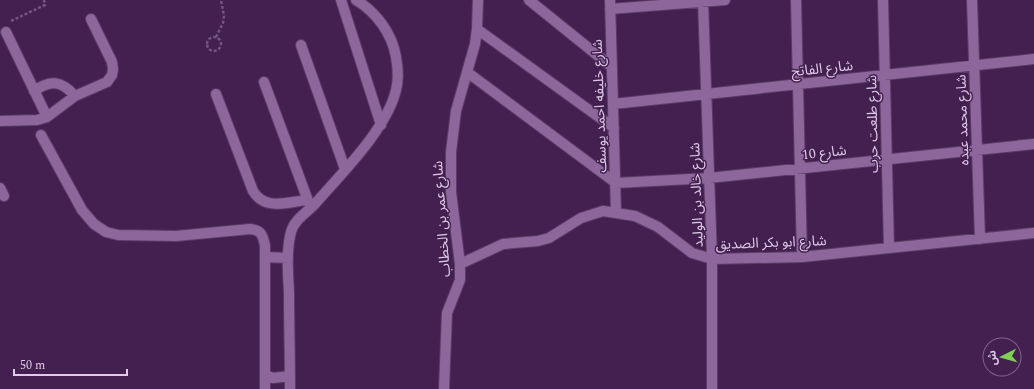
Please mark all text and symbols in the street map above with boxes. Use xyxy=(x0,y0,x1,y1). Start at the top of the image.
street label: شارع خليفه احمد يوسف xyxy=(587,39,612,173)
street label: شارع الفاتح xyxy=(790,55,854,82)
street label: شارع محمد عبده xyxy=(950,74,975,166)
street label: شارع طلعت حرب xyxy=(861,75,884,173)
street label: شارع 10 xyxy=(801,140,847,165)
street label: شارع خالد بن الوليد xyxy=(684,142,709,248)
street label: شارع عمر بن الخطاب xyxy=(427,160,456,278)
street label: شارع ابو بكر الصديق xyxy=(715,230,827,255)
north arrow xyxy=(982,337,1022,377)
text: ش xyxy=(983,350,1002,366)
scale bar xyxy=(14,351,127,377)
text: 50 m xyxy=(20,356,45,375)

